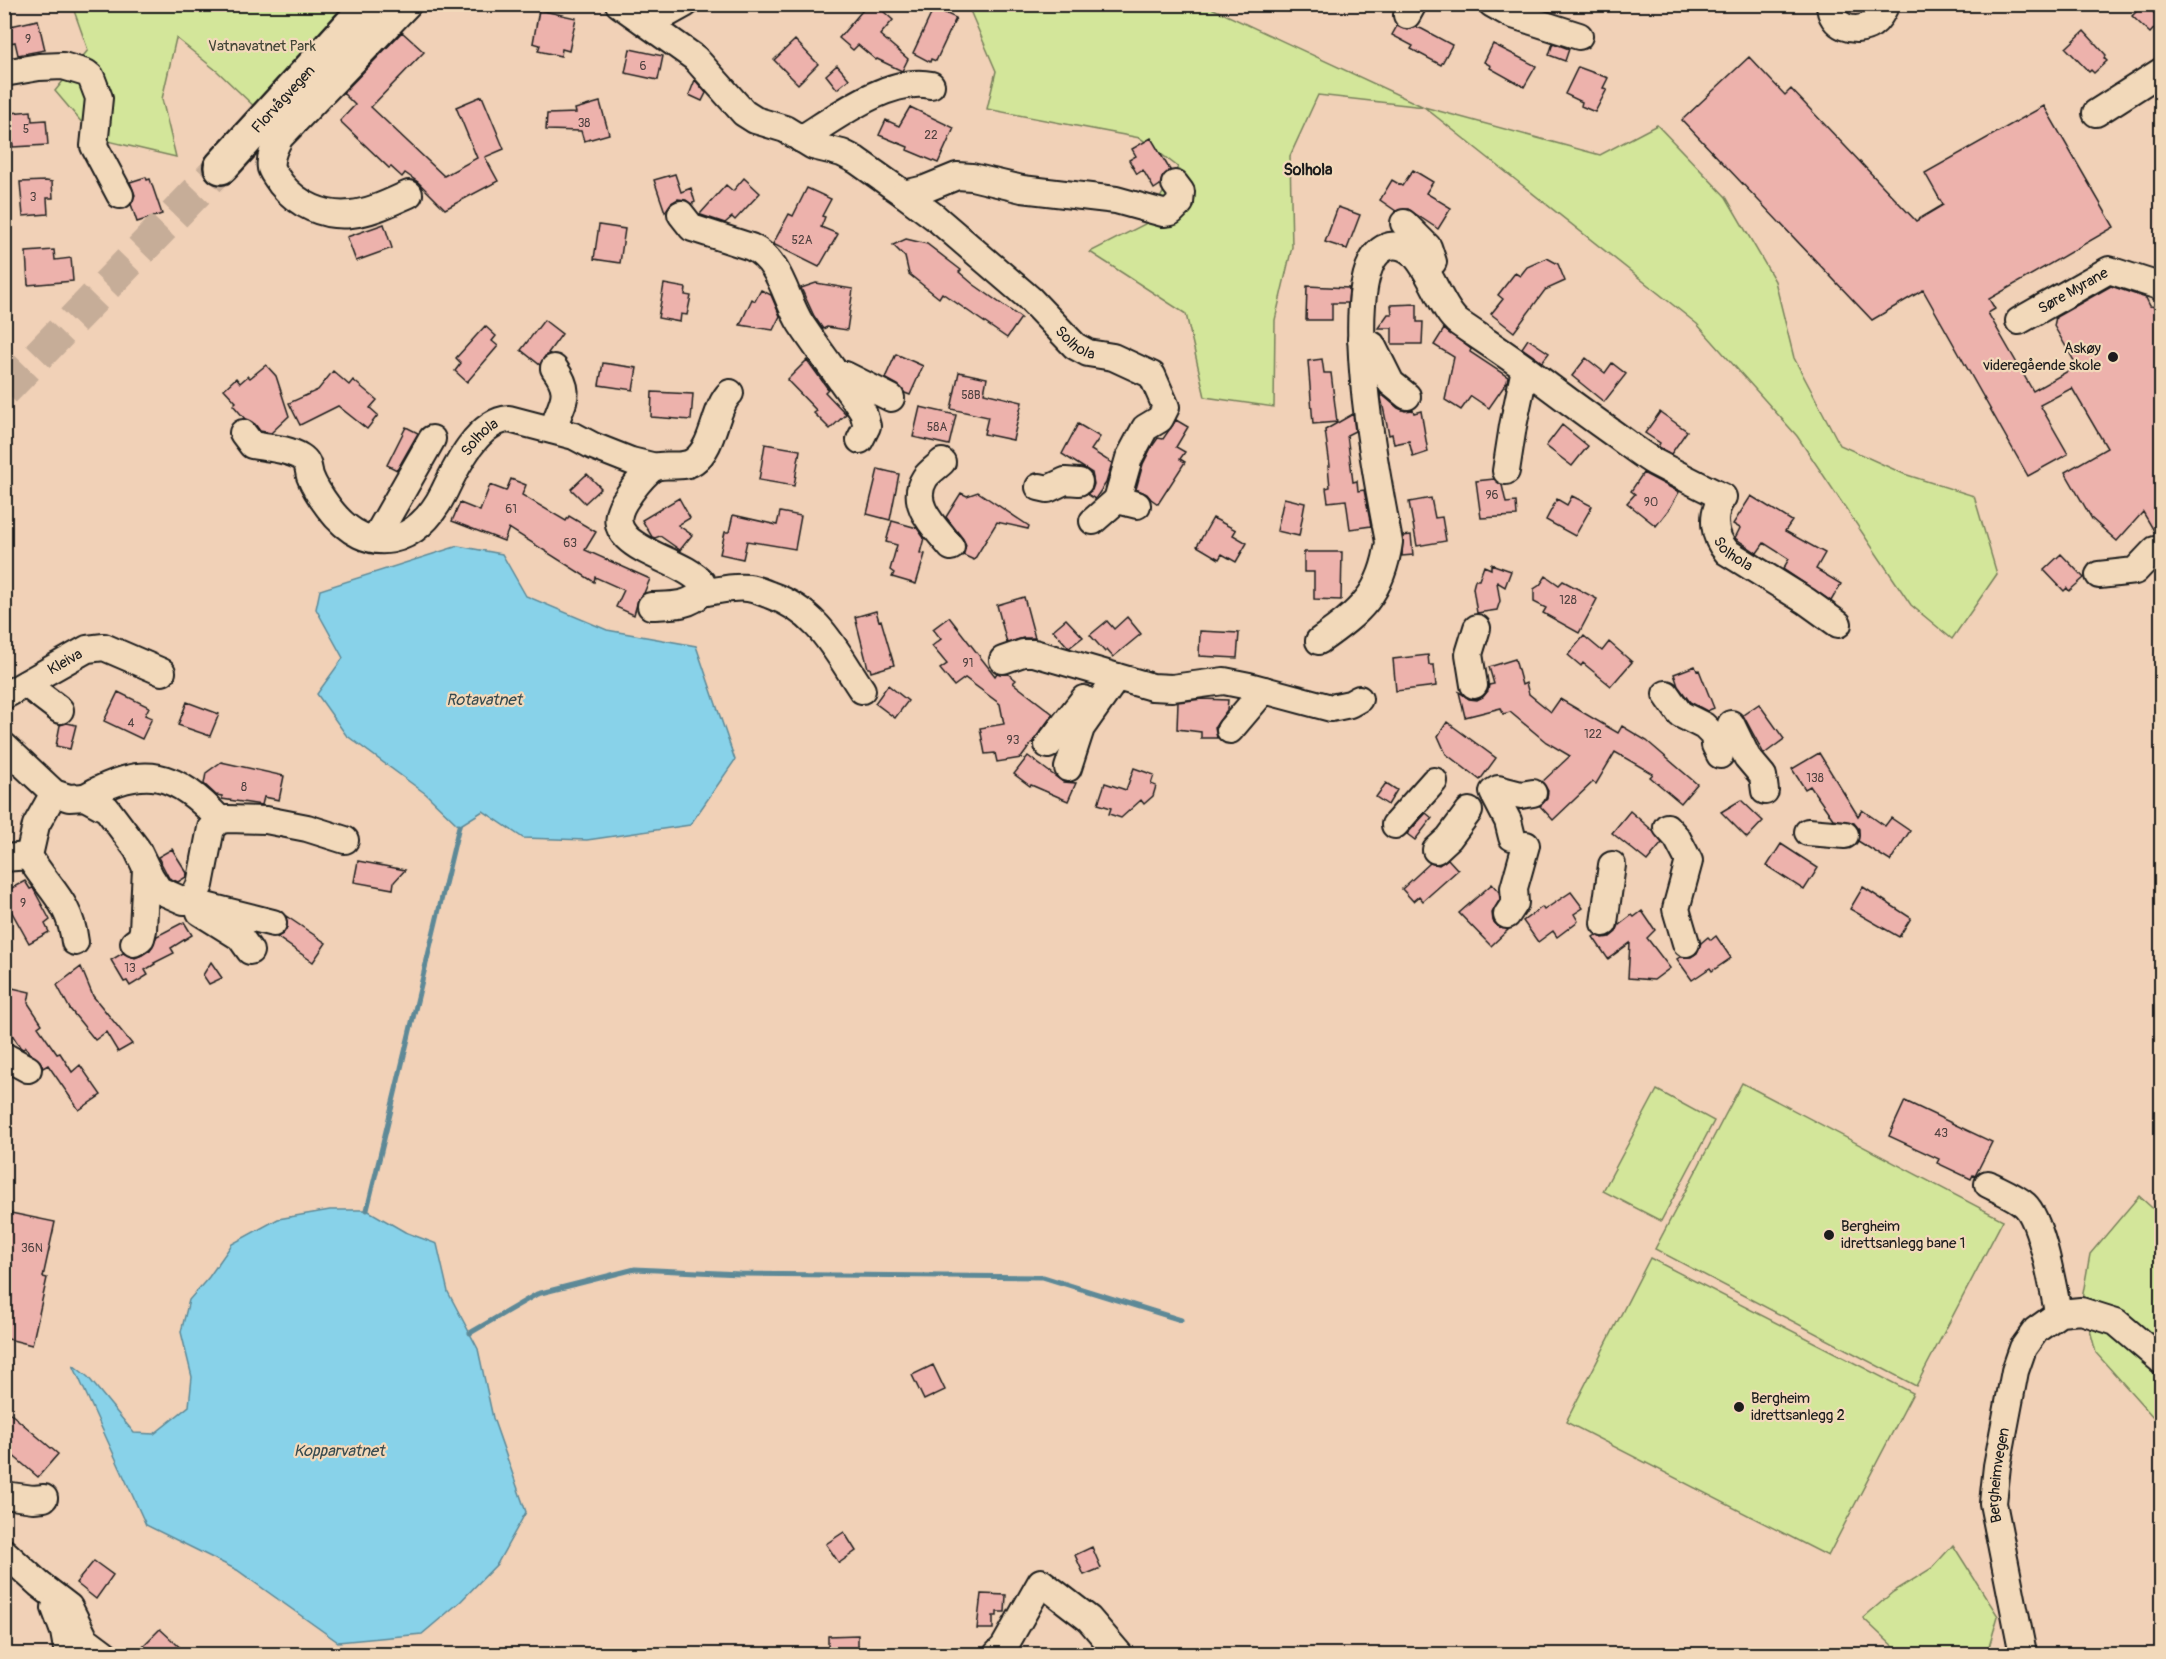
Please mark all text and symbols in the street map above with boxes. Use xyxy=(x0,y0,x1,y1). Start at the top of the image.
house number: 9 xyxy=(25,32,31,47)
park label: Vatnavatnet Park xyxy=(208,37,317,56)
house number: 6 xyxy=(640,59,647,74)
street label: Florvågvegen xyxy=(248,61,319,137)
house number: 38 xyxy=(578,116,590,131)
house number: 5 xyxy=(23,122,29,137)
house number: 22 xyxy=(924,128,938,143)
district label: Solhola xyxy=(1283,160,1333,180)
house number: 3 xyxy=(30,190,37,205)
house number: 52A xyxy=(791,233,813,248)
street label: Søre Myrane xyxy=(2035,263,2112,318)
street label: Solhola xyxy=(1051,322,1096,364)
place label: Askøy videregående skole xyxy=(1982,339,2102,375)
marker: Askøy videregående skole xyxy=(2106,350,2120,364)
house number: 58B xyxy=(961,388,981,403)
street label: Solhola xyxy=(457,414,502,460)
house number: 58A xyxy=(927,420,947,435)
house number: 96 xyxy=(1485,488,1499,503)
house number: 90 xyxy=(1644,495,1658,510)
house number: 61 xyxy=(505,502,517,517)
street label: Solhola xyxy=(1709,533,1756,576)
house number: 63 xyxy=(563,536,577,551)
house number: 128 xyxy=(1559,593,1577,608)
street label: Kleiva xyxy=(44,645,86,679)
house number: 91 xyxy=(963,656,973,671)
water label: Rotavatnet xyxy=(446,690,523,710)
house number: 4 xyxy=(128,716,135,731)
house number: 122 xyxy=(1584,727,1602,742)
house number: 93 xyxy=(1007,733,1020,748)
house number: 138 xyxy=(1806,771,1824,786)
house number: 8 xyxy=(241,780,247,795)
house number: 9 xyxy=(20,896,26,911)
house number: 13 xyxy=(124,961,136,976)
house number: 43 xyxy=(1934,1126,1948,1141)
place label: Bergheim idrettsanlegg bane 1 xyxy=(1841,1217,1966,1253)
marker: Bergheim idrettsanlegg bane 1 xyxy=(1822,1228,1836,1242)
house number: 36N xyxy=(21,1241,43,1256)
place label: Bergheim idrettsanlegg 2 xyxy=(1751,1389,1845,1425)
marker: Bergheim idrettsanlegg 2 xyxy=(1732,1400,1746,1414)
street label: Bergheimvegen xyxy=(1984,1426,2014,1525)
water label: Kopparvatnet xyxy=(294,1441,386,1461)

